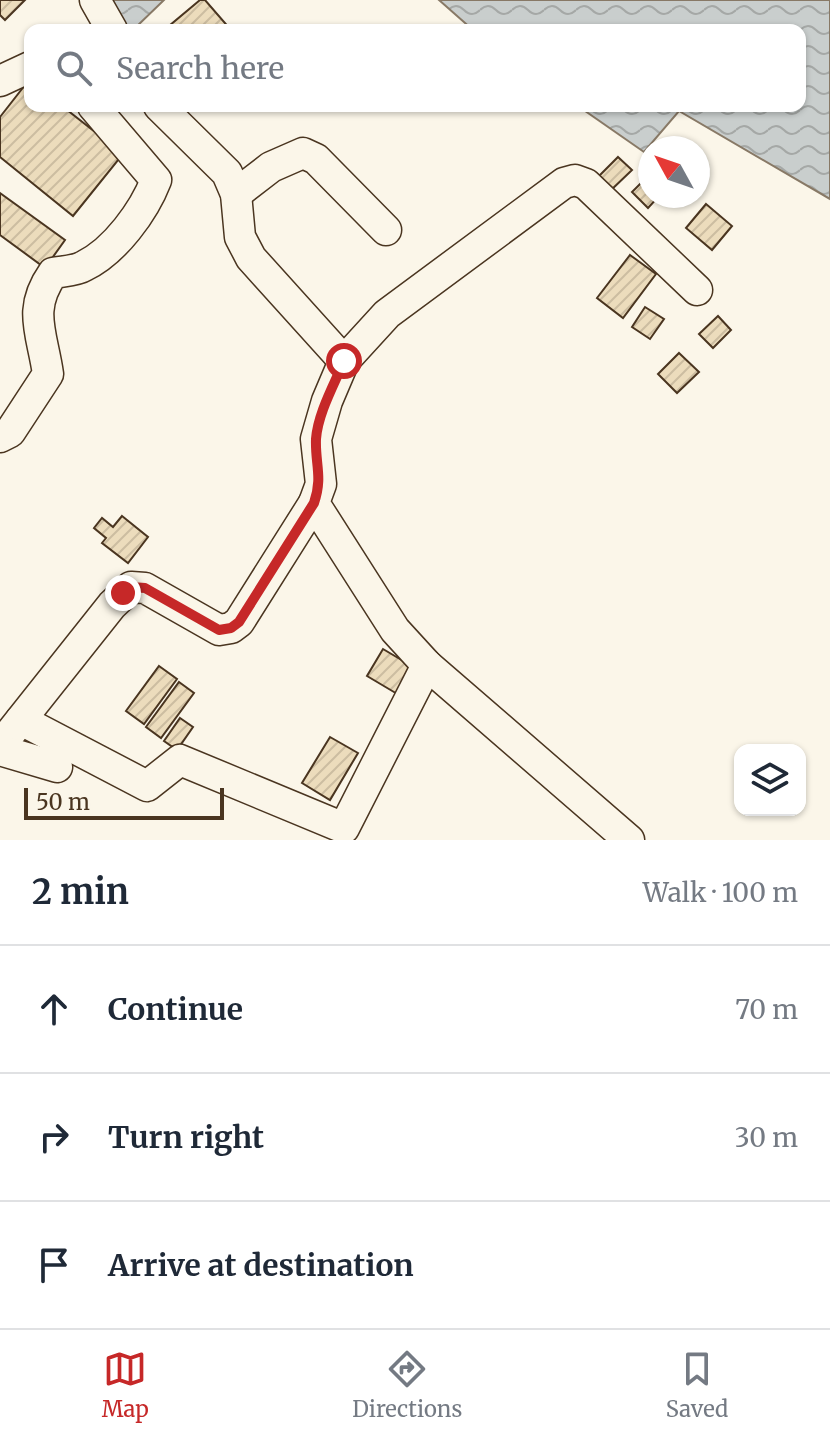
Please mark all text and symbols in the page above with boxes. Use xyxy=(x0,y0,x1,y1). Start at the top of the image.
search box xyxy=(24,24,806,112)
icon: search xyxy=(52,46,96,90)
text: Search here xyxy=(116,49,284,87)
north arrow xyxy=(638,136,710,208)
route start xyxy=(326,343,362,379)
route end xyxy=(105,575,141,611)
map controls xyxy=(734,744,806,816)
button: layers xyxy=(734,744,806,816)
scale bar xyxy=(24,784,224,820)
text: 50 m xyxy=(36,788,90,816)
text: 2 min xyxy=(32,871,129,913)
text: Walk · 100 m xyxy=(643,876,798,909)
icon: ahead xyxy=(32,987,76,1031)
text: Continue xyxy=(108,990,243,1028)
text: 70 m xyxy=(735,993,798,1026)
icon: right xyxy=(32,1115,76,1159)
text: Turn right xyxy=(108,1118,264,1156)
text: 30 m xyxy=(735,1121,798,1154)
icon: arrive xyxy=(32,1243,76,1287)
text: Arrive at destination xyxy=(108,1246,414,1284)
tab: Map xyxy=(102,1347,149,1423)
tab: Directions xyxy=(352,1347,462,1423)
tab: Saved xyxy=(666,1347,728,1423)

